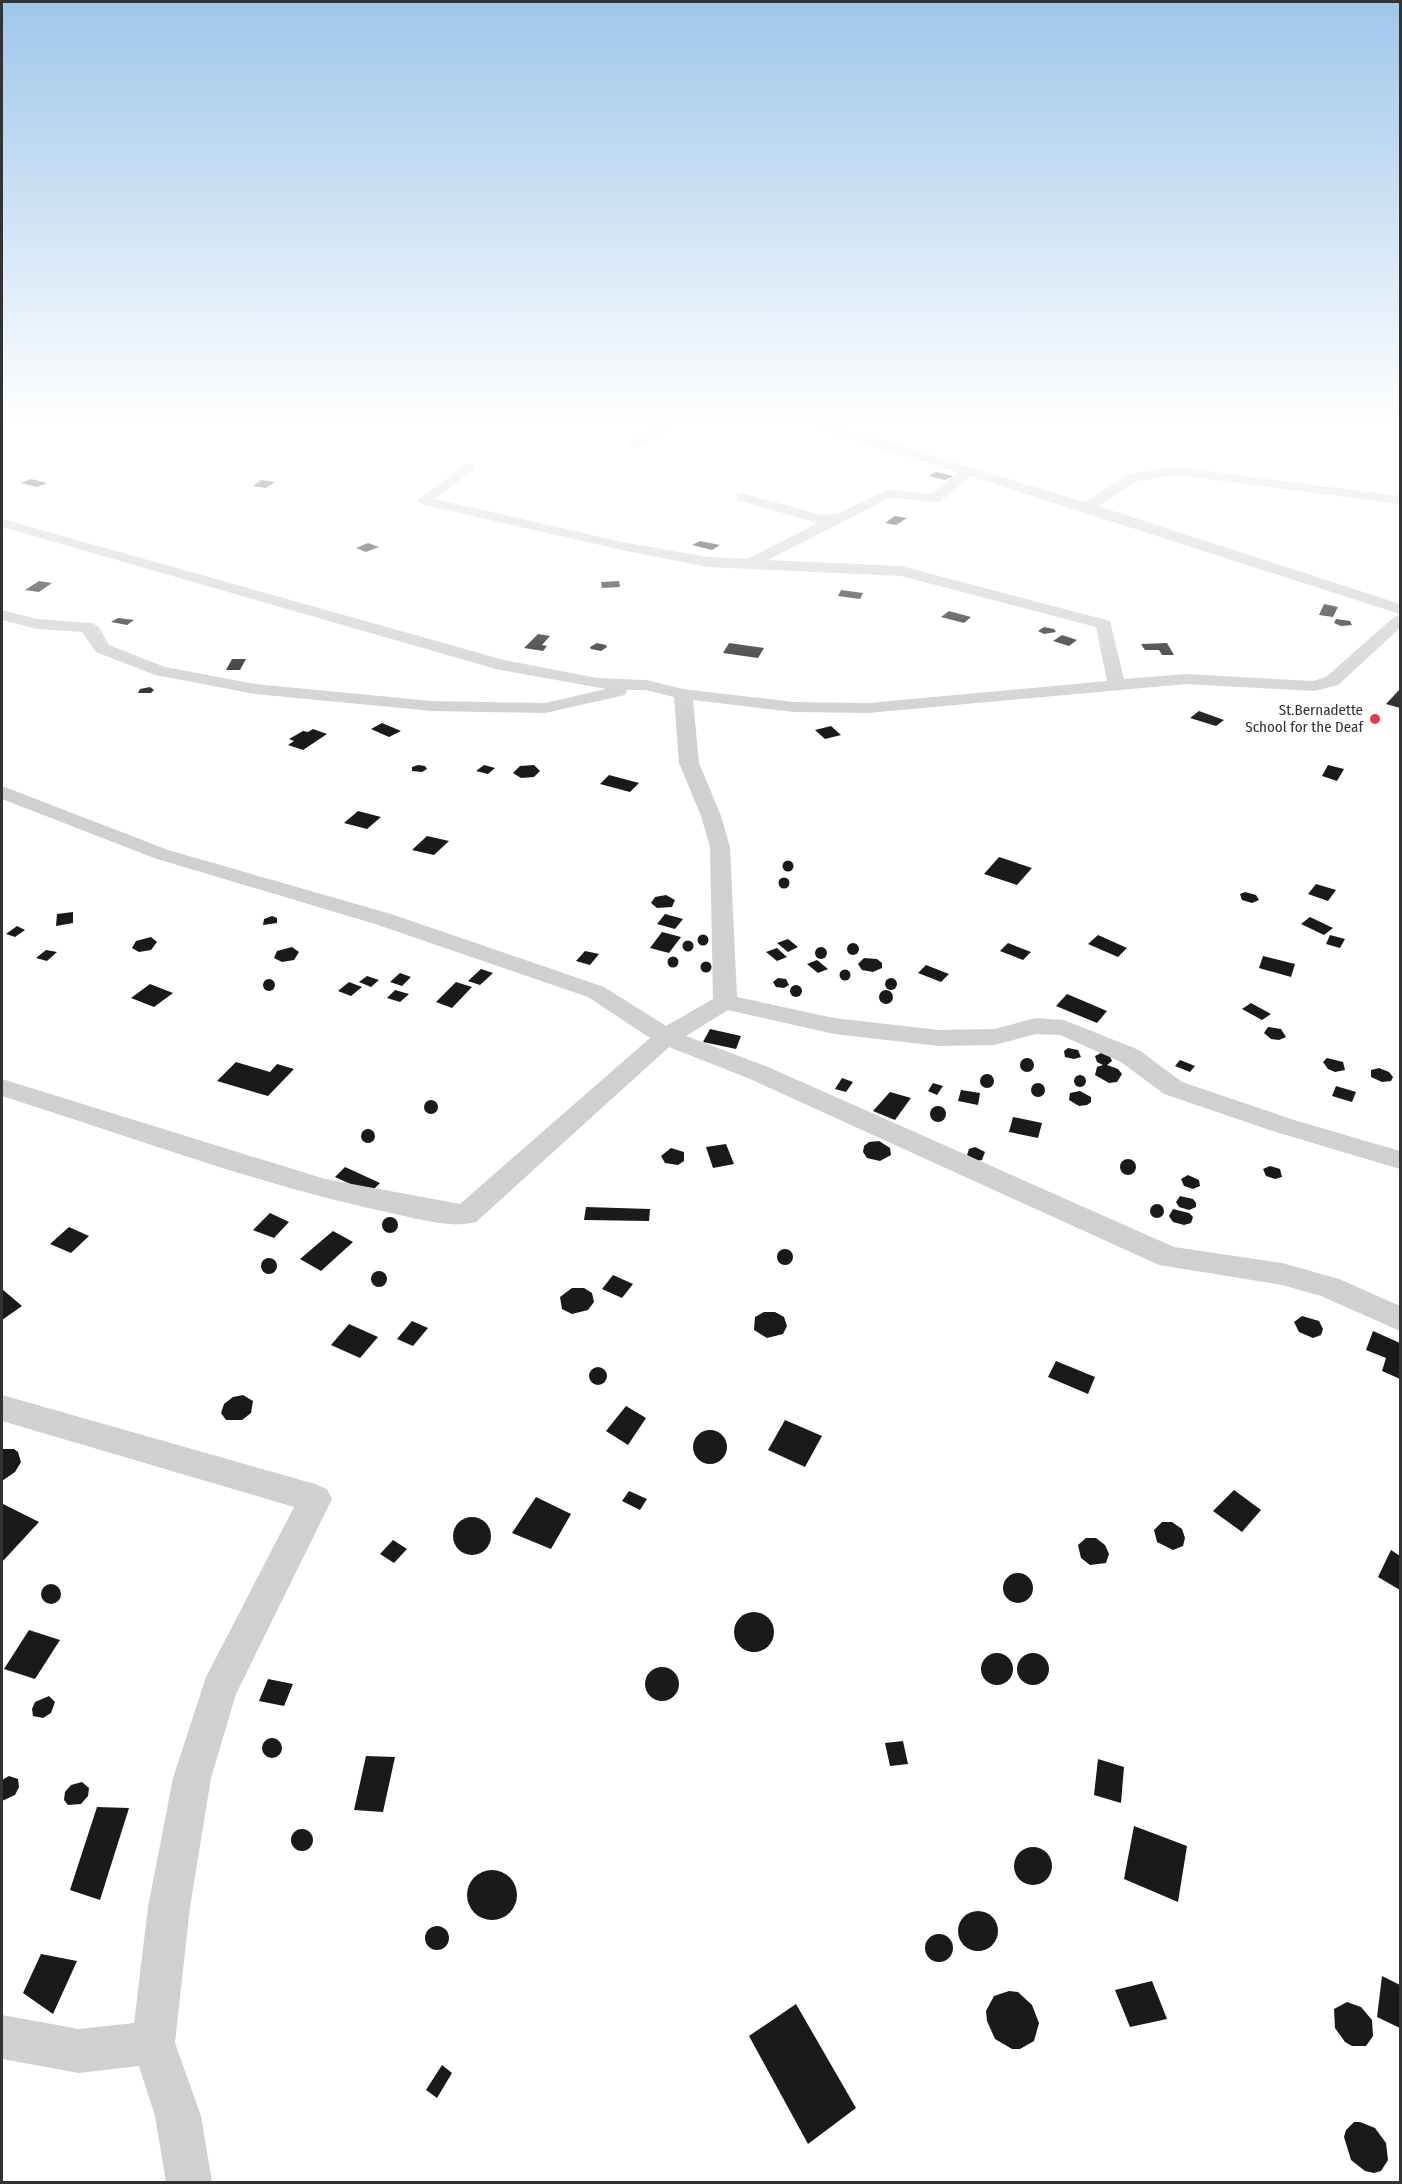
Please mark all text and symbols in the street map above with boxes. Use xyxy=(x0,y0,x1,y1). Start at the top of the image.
place label: St.Bernadette School for the Deaf xyxy=(1245,701,1364,736)
marker: St.Bernadette School for the Deaf xyxy=(1368,712,1382,726)

